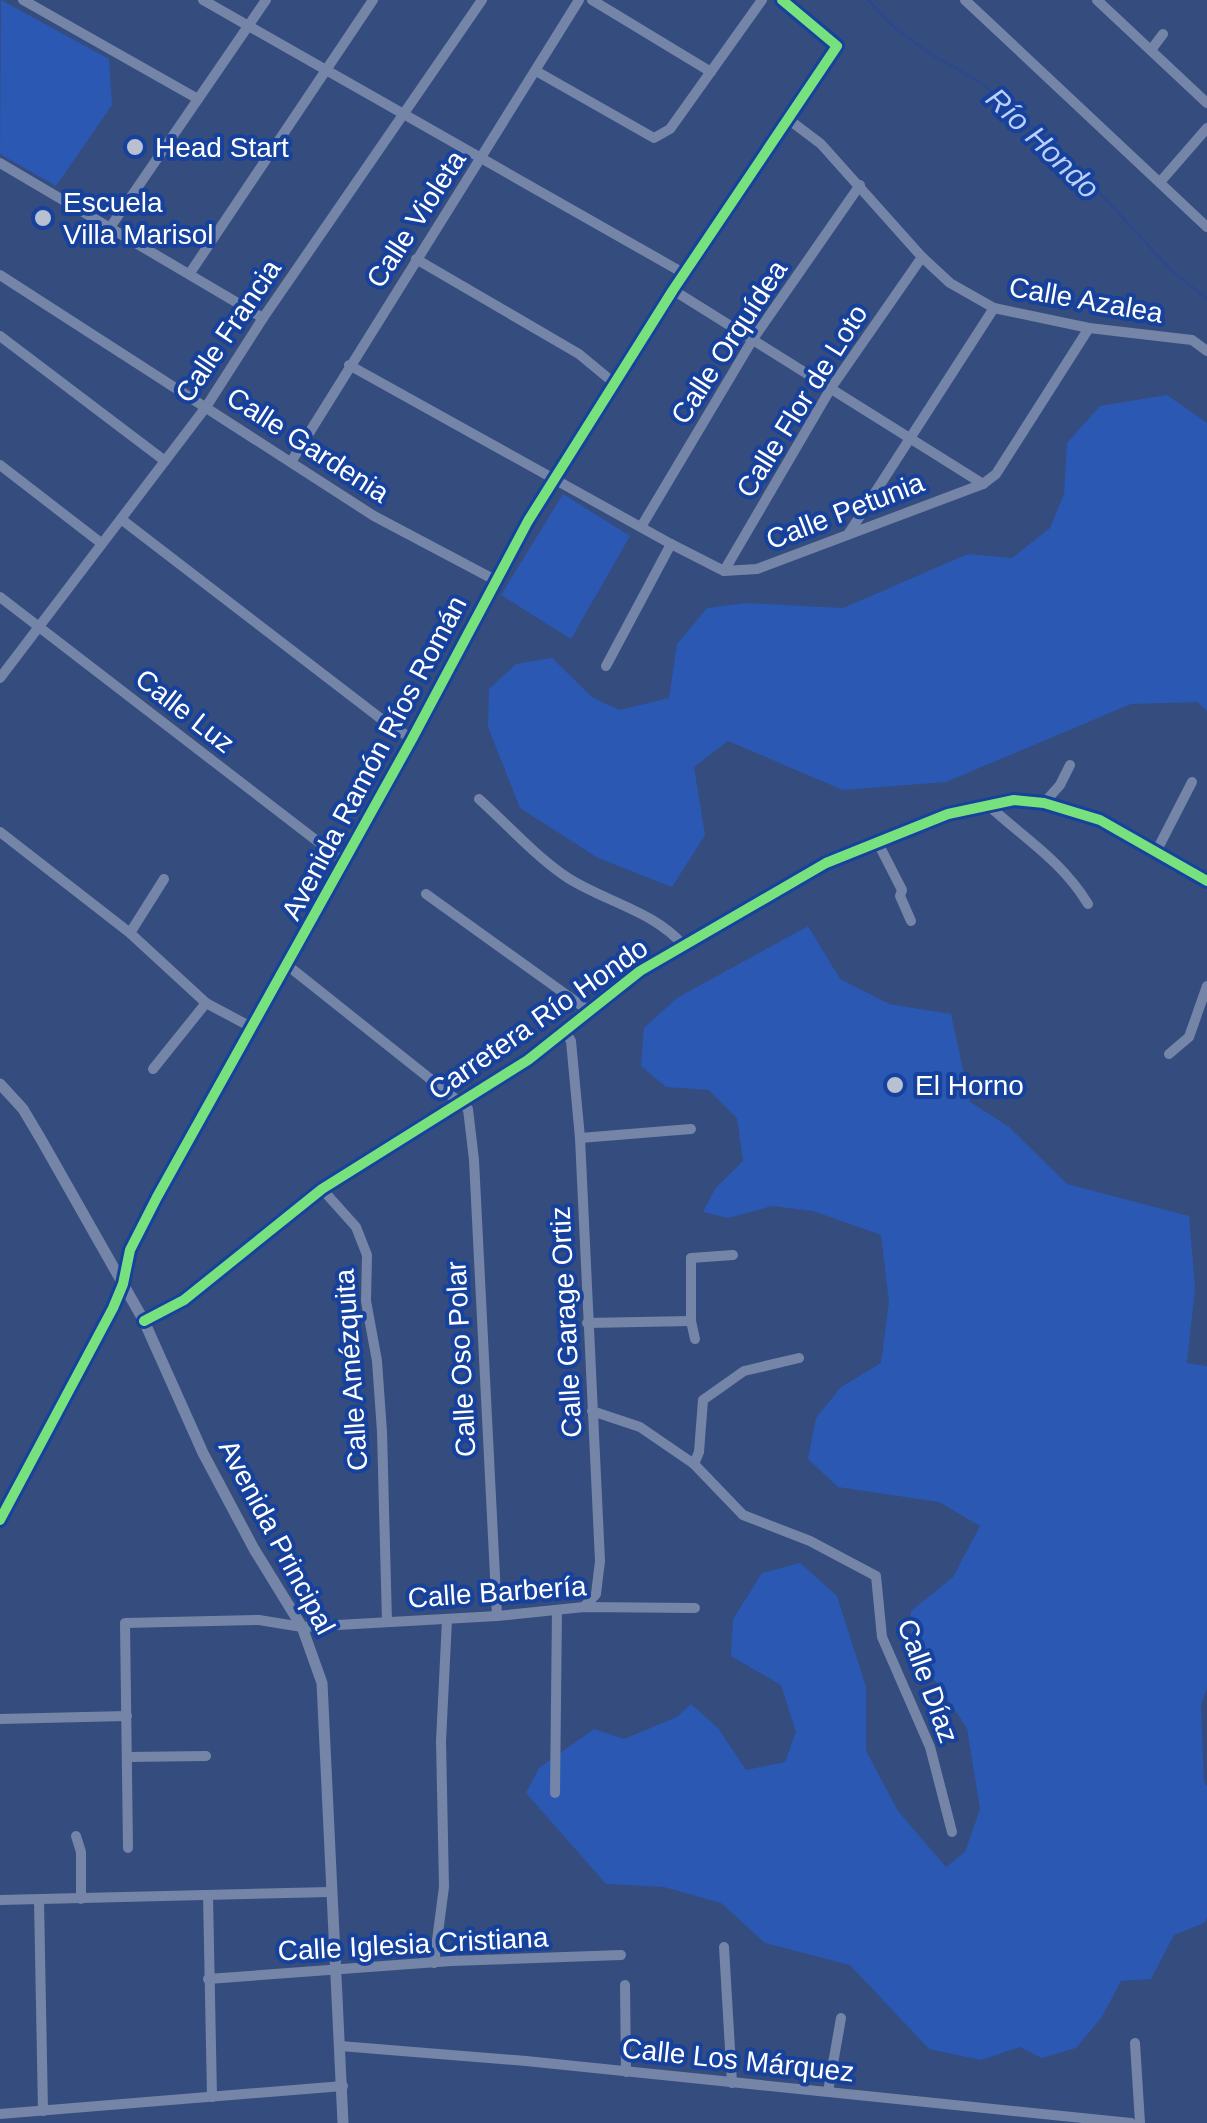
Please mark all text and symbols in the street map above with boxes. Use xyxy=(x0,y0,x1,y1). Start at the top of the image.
water label: Río Hondo xyxy=(980,81,1106,205)
place label: Head Start xyxy=(155,132,289,163)
marker: Head Start xyxy=(124,136,146,158)
street label: Calle Violeta xyxy=(360,144,472,293)
place label: Escuela Villa Marisol xyxy=(63,187,213,250)
marker: Escuela Villa Marisol xyxy=(32,207,54,229)
street label: Calle Francia xyxy=(169,254,287,408)
street label: Calle Orquídea xyxy=(665,254,794,429)
street label: Calle Azalea xyxy=(1007,271,1166,329)
street label: Calle Flor de Loto xyxy=(730,299,874,503)
street label: Calle Gardenia xyxy=(221,381,395,509)
street label: Calle Petunia xyxy=(762,467,929,555)
street label: Avenida Ramón Ríos Román xyxy=(275,591,473,925)
street label: Calle Luz xyxy=(129,663,241,759)
street label: Carretera Río Hondo xyxy=(423,932,653,1106)
place label: El Horno xyxy=(915,1070,1024,1101)
marker: El Horno xyxy=(884,1074,906,1096)
street label: Calle Garage Ortiz xyxy=(544,1205,588,1439)
street label: Calle Oso Polar xyxy=(440,1260,482,1458)
street label: Calle Amézquita xyxy=(328,1268,374,1472)
street label: Avenida Principal xyxy=(213,1434,341,1640)
street label: Calle Barbería xyxy=(407,1570,588,1614)
street label: Calle Díaz xyxy=(891,1615,965,1747)
street label: Calle Iglesia Cristiana xyxy=(277,1921,549,1967)
street label: Calle Los Márquez xyxy=(620,2032,856,2088)

